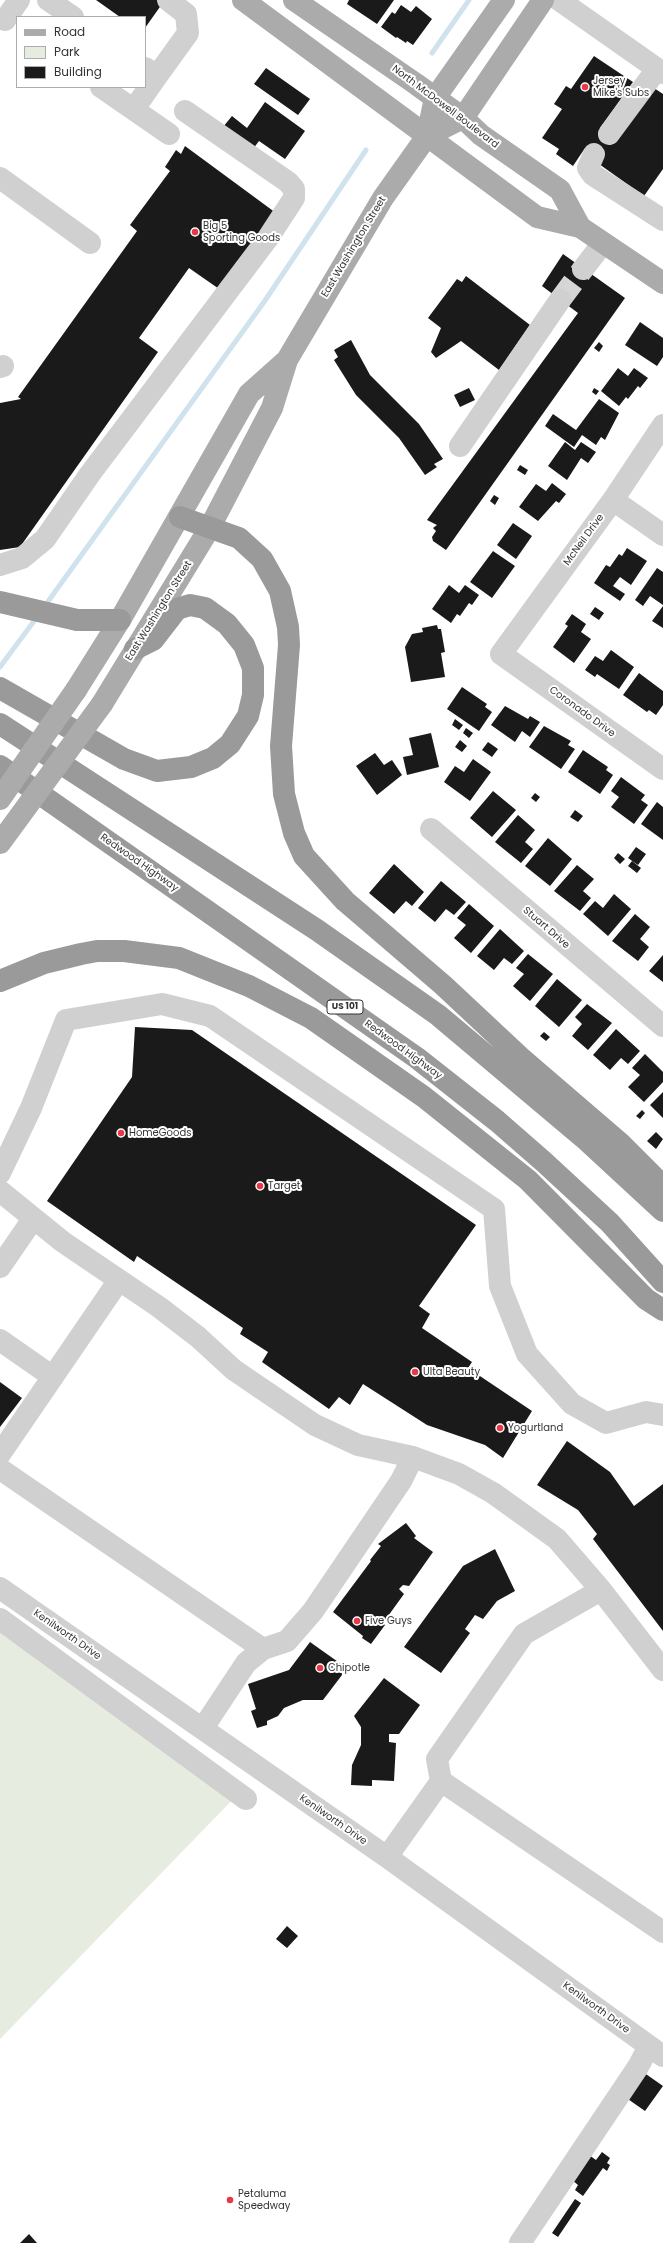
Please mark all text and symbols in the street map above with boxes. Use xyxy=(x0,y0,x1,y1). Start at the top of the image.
legend xyxy=(16,16,146,88)
text: Road xyxy=(54,23,85,40)
text: Park xyxy=(54,43,80,60)
text: Building xyxy=(54,63,102,80)
street label: North McDowell Boulevard xyxy=(389,63,501,151)
place label: Jersey Mike's Subs xyxy=(593,75,649,98)
marker: Jersey Mike's Subs xyxy=(580,82,590,92)
street label: East Washington Street xyxy=(319,194,389,300)
place label: Big 5 Sporting Goods xyxy=(203,220,280,244)
marker: Big 5 Sporting Goods xyxy=(190,227,200,237)
street label: McNeil Drive xyxy=(561,512,607,568)
street label: East Washington Street xyxy=(123,559,195,663)
street label: Coronado Drive xyxy=(547,684,617,740)
street label: Redwood Highway xyxy=(98,832,180,894)
street label: Stuart Drive xyxy=(520,905,572,951)
road number: US 101 xyxy=(327,1000,363,1014)
street label: Redwood Highway xyxy=(362,1018,444,1082)
place label: HomeGoods xyxy=(129,1127,191,1139)
marker: HomeGoods xyxy=(116,1128,126,1138)
place label: Target xyxy=(268,1180,300,1192)
marker: Target xyxy=(255,1181,265,1191)
place label: Ulta Beauty xyxy=(423,1366,480,1378)
marker: Ulta Beauty xyxy=(410,1367,420,1377)
place label: Yogurtland xyxy=(508,1422,563,1434)
marker: Yogurtland xyxy=(495,1423,505,1433)
street label: Kenilworth Drive xyxy=(31,1607,103,1663)
place label: Five Guys xyxy=(365,1615,412,1627)
marker: Five Guys xyxy=(352,1616,362,1626)
place label: Chipotle xyxy=(328,1662,370,1674)
marker: Chipotle xyxy=(315,1663,325,1673)
street label: Kenilworth Drive xyxy=(297,1792,369,1848)
street label: Kenilworth Drive xyxy=(560,1980,632,2036)
place label: Petaluma Speedway xyxy=(238,2188,290,2212)
marker: Petaluma Speedway xyxy=(225,2195,235,2205)

